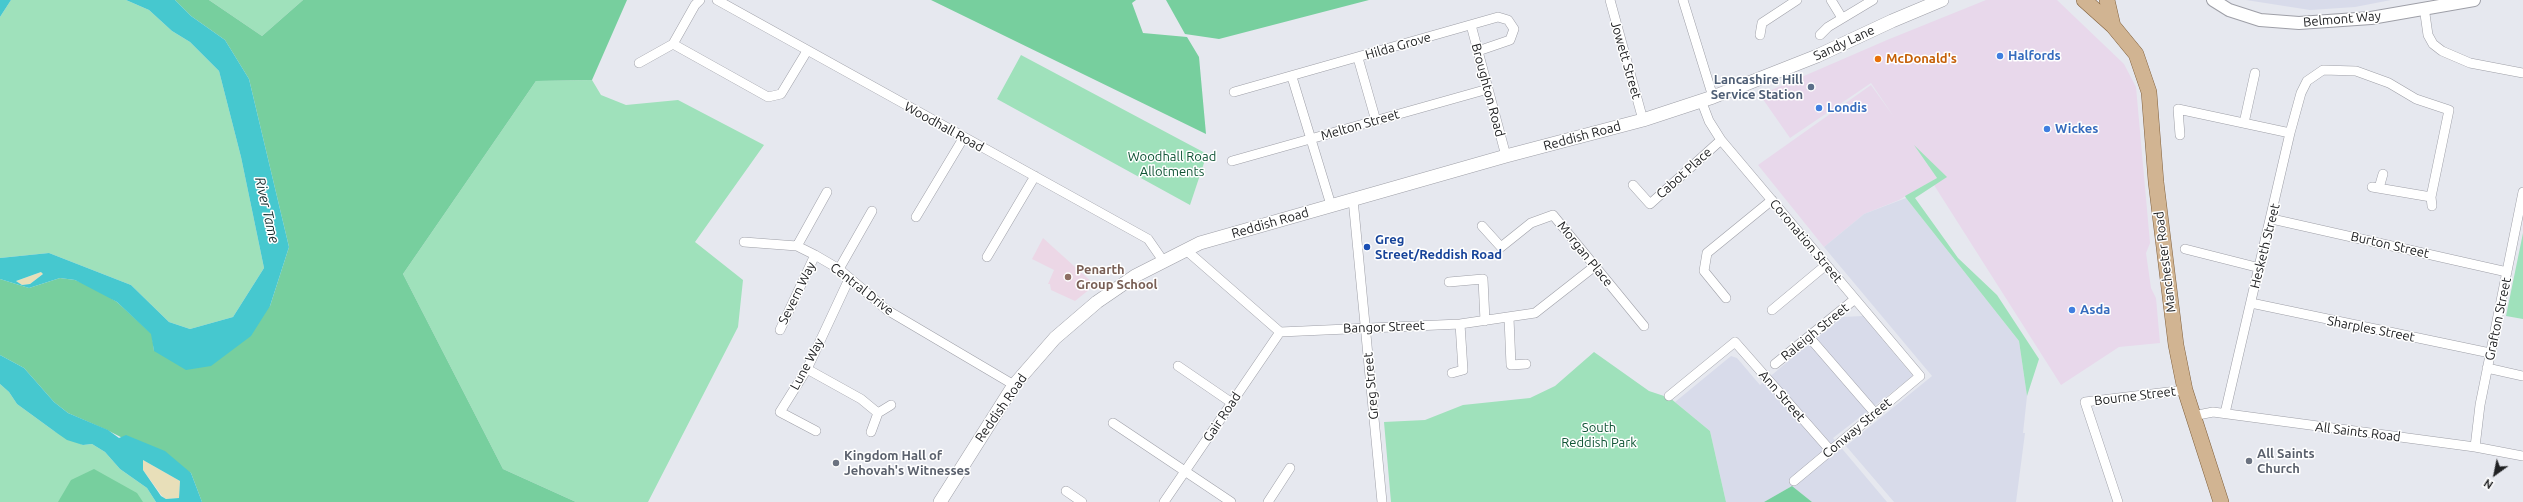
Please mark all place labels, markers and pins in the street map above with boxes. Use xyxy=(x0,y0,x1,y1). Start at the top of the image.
place label: Halfords xyxy=(2008,48,2061,64)
place label: McDonald's xyxy=(1886,51,1957,67)
marker: Halfords xyxy=(1995,51,2005,61)
marker: McDonald's xyxy=(1873,54,1883,64)
place label: Lancashire Hill Service Station xyxy=(1711,72,1803,103)
marker: Lancashire Hill Service Station xyxy=(1806,82,1816,92)
place label: Londis xyxy=(1827,100,1867,116)
marker: Londis xyxy=(1814,103,1824,113)
place label: Wickes xyxy=(2055,121,2098,137)
marker: Wickes xyxy=(2042,124,2052,134)
place label: Greg Street/Reddish Road xyxy=(1375,232,1502,263)
marker: Greg Street/Reddish Road xyxy=(1362,242,1372,252)
place label: Penarth Group School xyxy=(1076,262,1158,293)
marker: Penarth Group School xyxy=(1063,272,1073,282)
place label: Asda xyxy=(2080,302,2110,318)
marker: Asda xyxy=(2067,305,2077,315)
place label: All Saints Church xyxy=(2257,446,2315,477)
place label: Kingdom Hall of Jehovah's Witnesses xyxy=(844,448,970,479)
marker: All Saints Church xyxy=(2244,456,2254,466)
marker: Kingdom Hall of Jehovah's Witnesses xyxy=(831,458,841,468)

